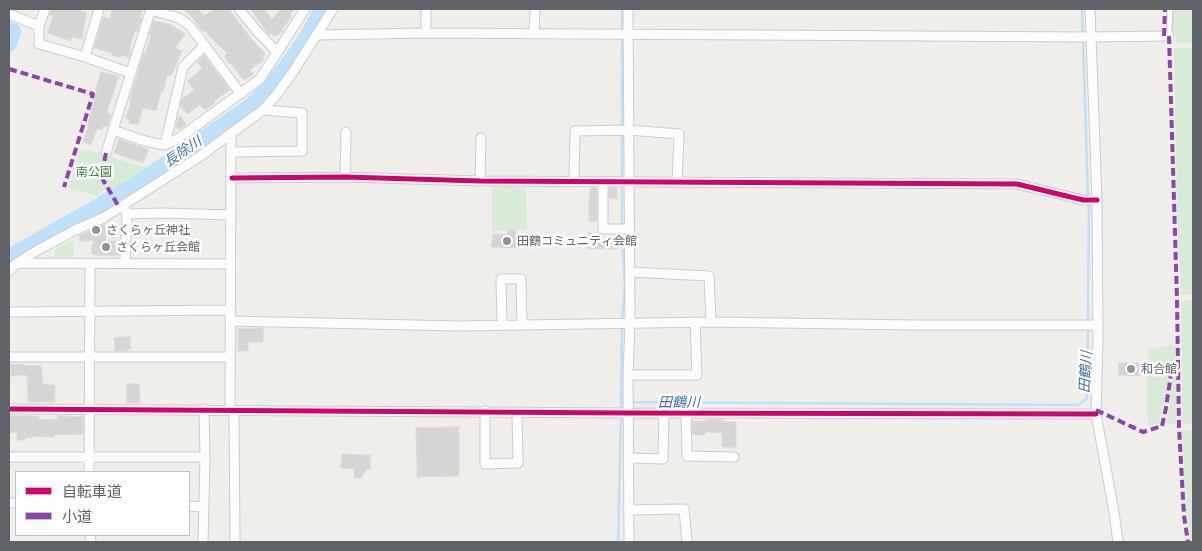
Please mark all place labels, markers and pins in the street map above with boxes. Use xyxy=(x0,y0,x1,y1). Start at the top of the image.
place label: さくらヶ丘神社 xyxy=(106,223,190,237)
marker: さくらヶ丘神社 xyxy=(90,224,102,236)
place label: 田鶴コミュニティ会館 xyxy=(517,234,637,248)
marker: 田鶴コミュニティ会館 xyxy=(501,235,513,247)
place label: さくらヶ丘会館 xyxy=(116,240,200,254)
marker: さくらヶ丘会館 xyxy=(100,241,112,253)
place label: 和合館 xyxy=(1141,362,1177,376)
marker: 和合館 xyxy=(1125,363,1137,375)

